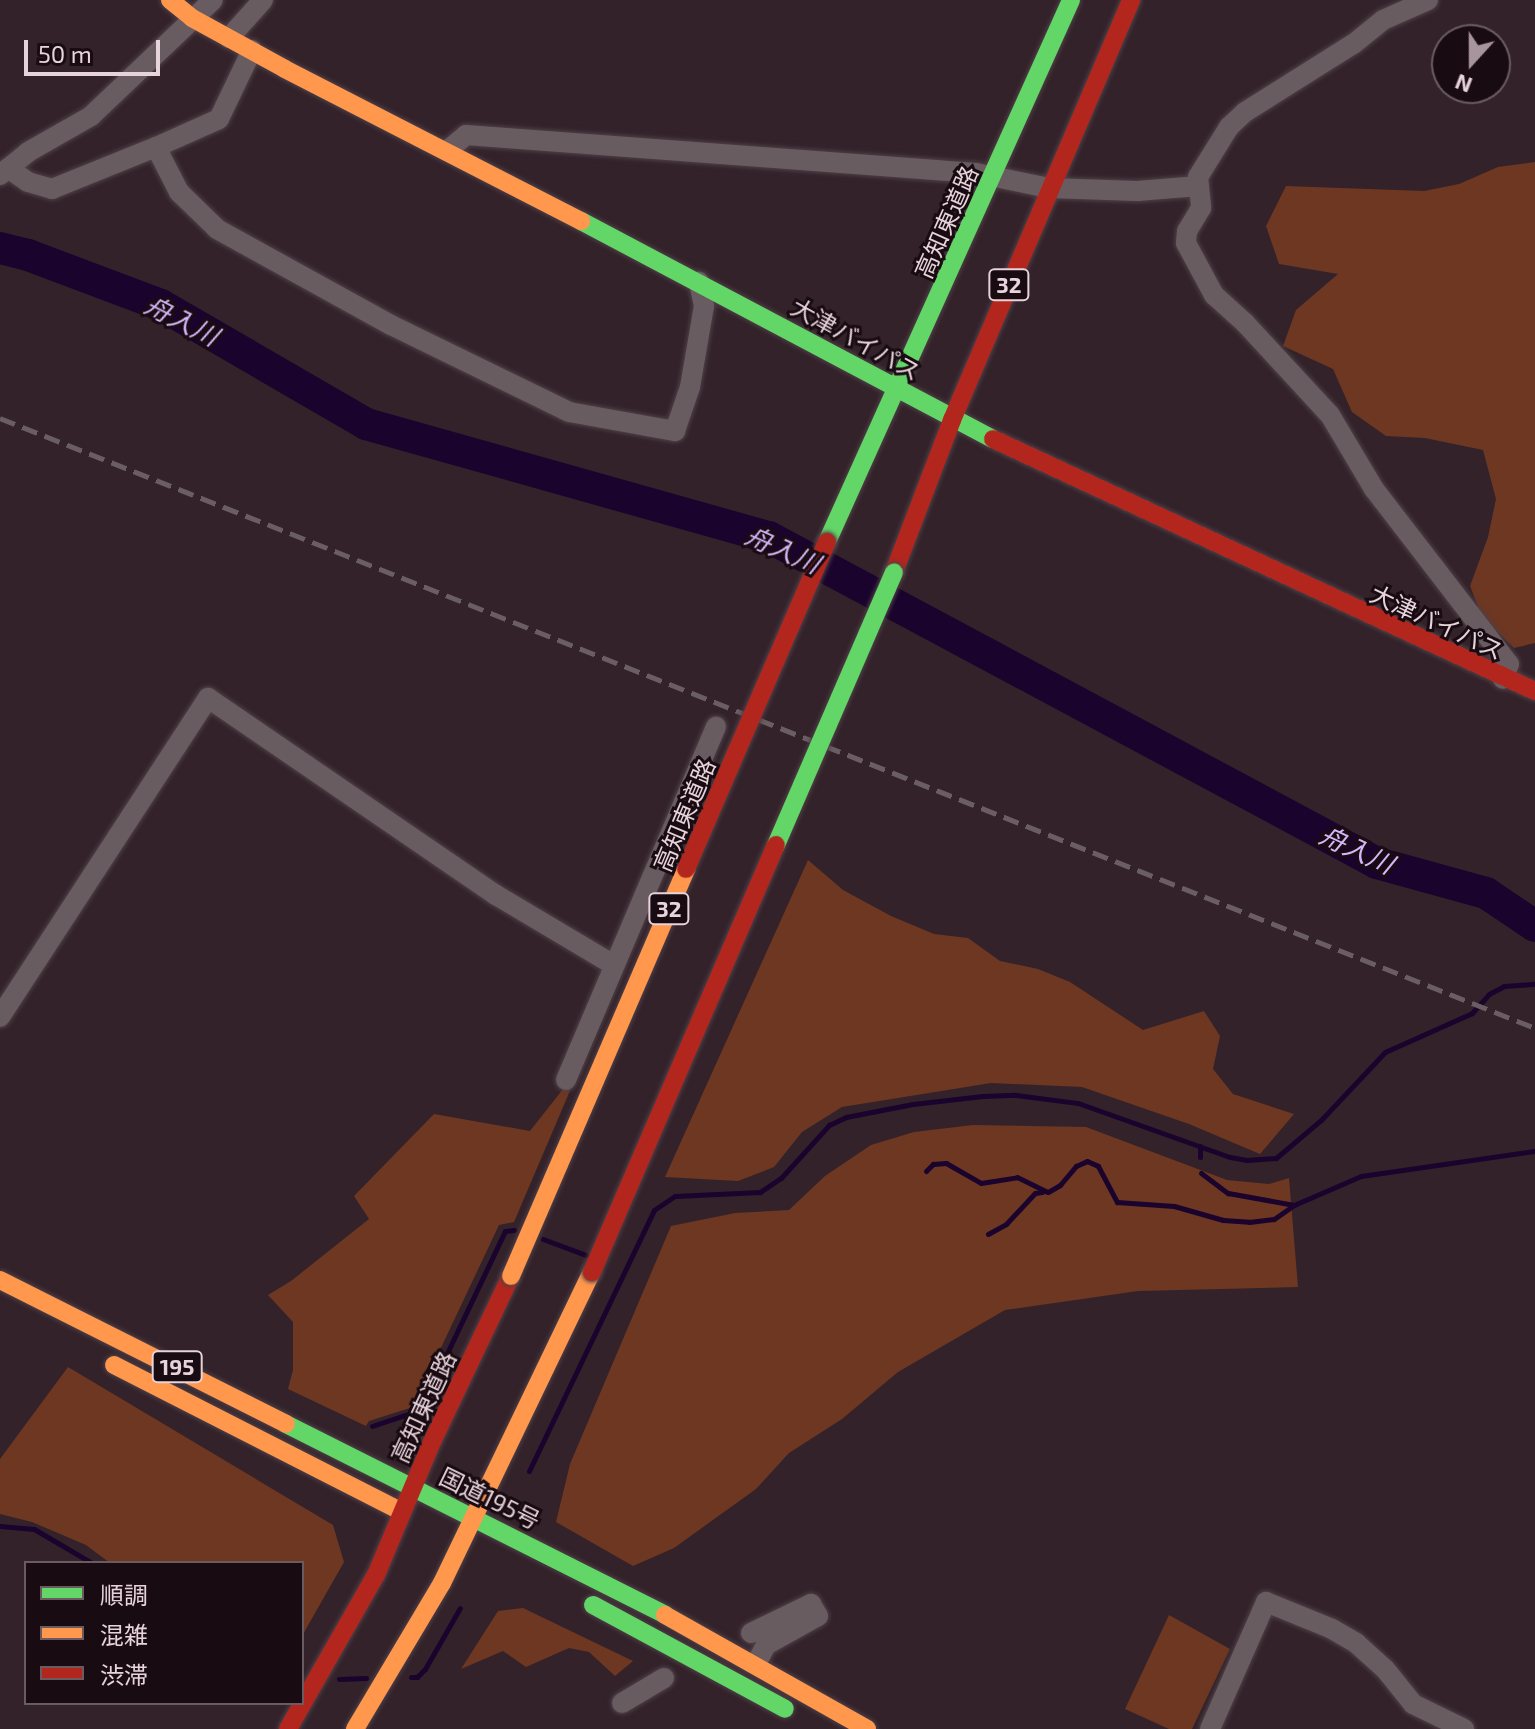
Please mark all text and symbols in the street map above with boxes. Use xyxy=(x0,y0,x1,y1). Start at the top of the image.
scale bar xyxy=(28,24,164,74)
north arrow xyxy=(1431,24,1511,104)
text: 50 m xyxy=(38,39,92,68)
text: N xyxy=(1451,70,1475,100)
street label: 高知東道路 xyxy=(908,161,984,283)
road number: 32 xyxy=(987,267,1031,303)
water label: 舟入川 xyxy=(140,288,224,352)
street label: 大津バイパス xyxy=(786,291,926,387)
water label: 舟入川 xyxy=(741,519,825,579)
street label: 大津バイパス xyxy=(1366,579,1508,665)
street label: 高知東道路 xyxy=(647,754,721,876)
water label: 舟入川 xyxy=(1315,818,1399,880)
road number: 32 xyxy=(647,891,691,927)
street label: 高知東道路 xyxy=(385,1347,461,1467)
road number: 195 xyxy=(151,1349,203,1385)
street label: 国道195号 xyxy=(435,1461,545,1535)
legend xyxy=(24,1561,304,1705)
text: 順調 xyxy=(100,1580,148,1609)
text: 混雑 xyxy=(100,1620,148,1649)
text: 渋滞 xyxy=(100,1660,148,1689)

